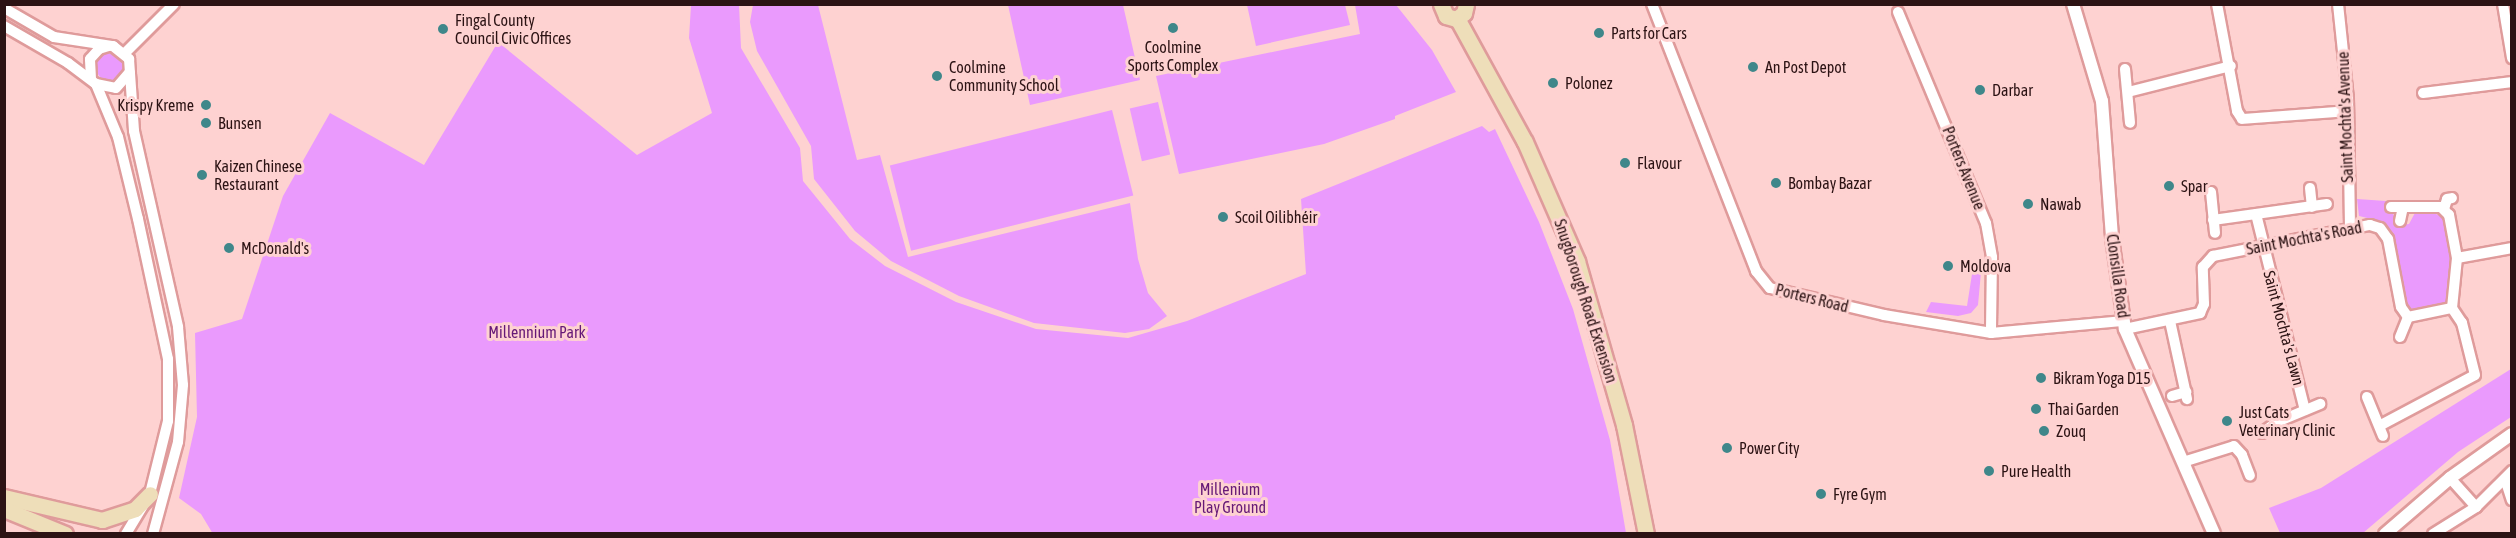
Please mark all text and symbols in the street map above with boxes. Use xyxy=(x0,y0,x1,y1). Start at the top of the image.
place label: Fingal County Council Civic Offices xyxy=(455,10,571,48)
marker: Coolmine Sports Complex xyxy=(1166,21,1180,35)
marker: Fingal County Council Civic Offices xyxy=(436,22,450,36)
place label: Parts for Cars xyxy=(1611,23,1687,43)
marker: Parts for Cars xyxy=(1592,26,1606,40)
place label: Coolmine Sports Complex xyxy=(1128,37,1218,75)
street label: Saint Mochta's Avenue xyxy=(2333,51,2357,183)
place label: Coolmine Community School xyxy=(949,57,1059,95)
place label: An Post Depot xyxy=(1765,57,1846,77)
marker: An Post Depot xyxy=(1746,60,1760,74)
marker: Coolmine Community School xyxy=(930,69,944,83)
place label: Polonez xyxy=(1565,73,1613,93)
marker: Polonez xyxy=(1546,76,1560,90)
place label: Darbar xyxy=(1992,80,2033,100)
marker: Darbar xyxy=(1973,83,1987,97)
place label: Krispy Kreme xyxy=(117,95,194,115)
marker: Krispy Kreme xyxy=(199,98,213,112)
place label: Bunsen xyxy=(218,113,262,133)
marker: Bunsen xyxy=(199,116,213,130)
street label: Porters Avenue xyxy=(1939,123,1989,213)
place label: Flavour xyxy=(1637,153,1682,173)
place label: Kaizen Chinese Restaurant xyxy=(214,156,302,194)
marker: Flavour xyxy=(1618,156,1632,170)
marker: Kaizen Chinese Restaurant xyxy=(195,168,209,182)
place label: Bombay Bazar xyxy=(1788,173,1871,193)
marker: Bombay Bazar xyxy=(1769,176,1783,190)
place label: Spar xyxy=(2181,176,2207,196)
marker: Spar xyxy=(2162,179,2176,193)
place label: Nawab xyxy=(2040,194,2081,214)
marker: Nawab xyxy=(2021,197,2035,211)
place label: Scoil Oilibhéir xyxy=(1235,207,1317,227)
marker: Scoil Oilibhéir xyxy=(1216,210,1230,224)
street label: Snugborough Road Extension xyxy=(1550,217,1622,385)
street label: Saint Mochta's Road xyxy=(2245,217,2363,259)
street label: Clonsilla Road xyxy=(2103,233,2133,319)
place label: McDonald's xyxy=(241,238,309,258)
marker: McDonald's xyxy=(222,241,236,255)
place label: Moldova xyxy=(1960,256,2011,276)
marker: Moldova xyxy=(1941,259,1955,273)
street label: Saint Mochta's Lawn xyxy=(2259,269,2309,387)
street label: Porters Road xyxy=(1773,280,1851,316)
park label: Millennium Park xyxy=(488,322,586,342)
place label: Bikram Yoga D15 xyxy=(2053,368,2151,388)
marker: Bikram Yoga D15 xyxy=(2034,371,2048,385)
place label: Thai Garden xyxy=(2048,399,2119,419)
marker: Thai Garden xyxy=(2029,402,2043,416)
place label: Just Cats Veterinary Clinic xyxy=(2239,402,2335,440)
marker: Just Cats Veterinary Clinic xyxy=(2220,414,2234,428)
place label: Zouq xyxy=(2056,421,2086,441)
marker: Zouq xyxy=(2037,424,2051,438)
place label: Power City xyxy=(1739,438,1800,458)
marker: Power City xyxy=(1720,441,1734,455)
place label: Pure Health xyxy=(2001,461,2071,481)
marker: Pure Health xyxy=(1982,464,1996,478)
park label: Millenium Play Ground xyxy=(1194,479,1266,517)
place label: Fyre Gym xyxy=(1833,484,1887,504)
marker: Fyre Gym xyxy=(1814,487,1828,501)

